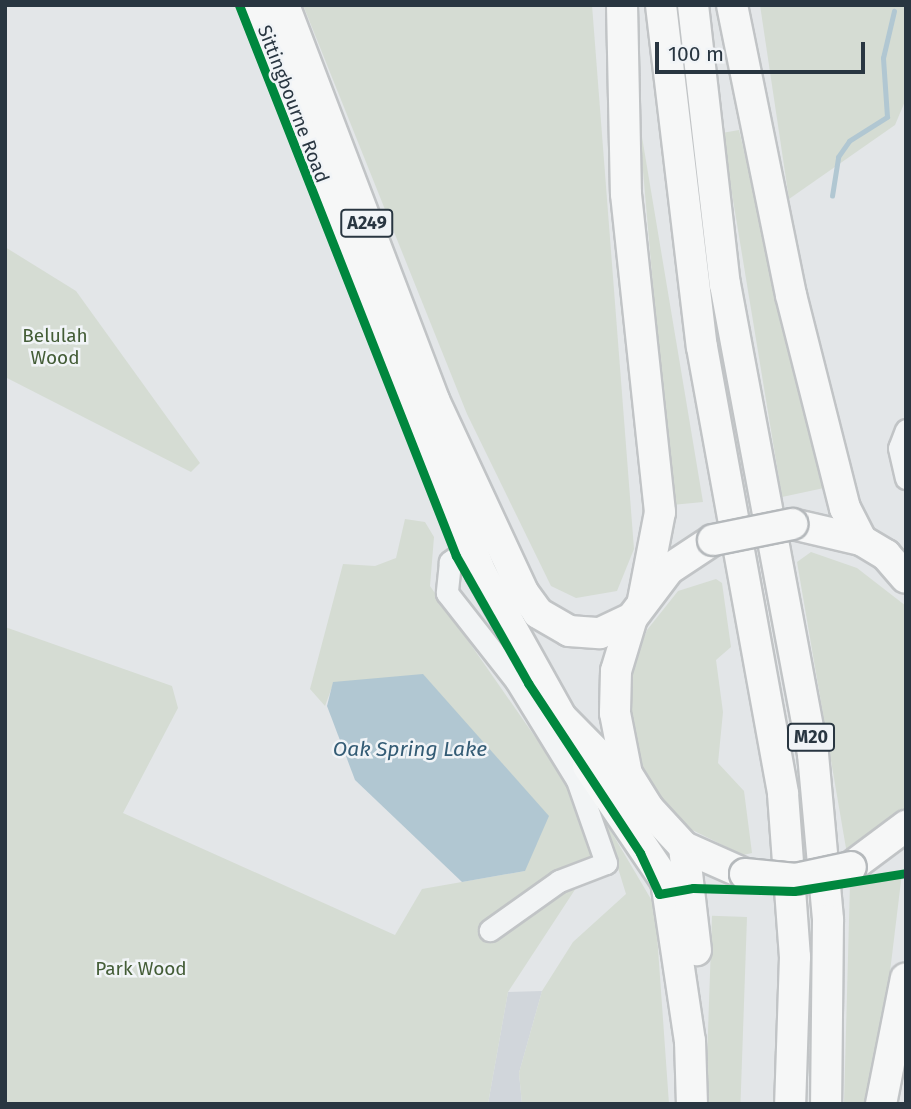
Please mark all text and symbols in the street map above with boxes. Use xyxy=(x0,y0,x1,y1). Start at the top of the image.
street label: Sittingbourne Road xyxy=(252,22,334,186)
scale bar xyxy=(659,28,869,72)
text: 100 m xyxy=(668,41,724,67)
road number: A249 xyxy=(339,208,395,238)
park label: Belulah Wood xyxy=(22,325,88,369)
road number: M20 xyxy=(786,722,836,752)
water label: Oak Spring Lake xyxy=(333,736,487,762)
park label: Park Wood xyxy=(95,958,187,980)

